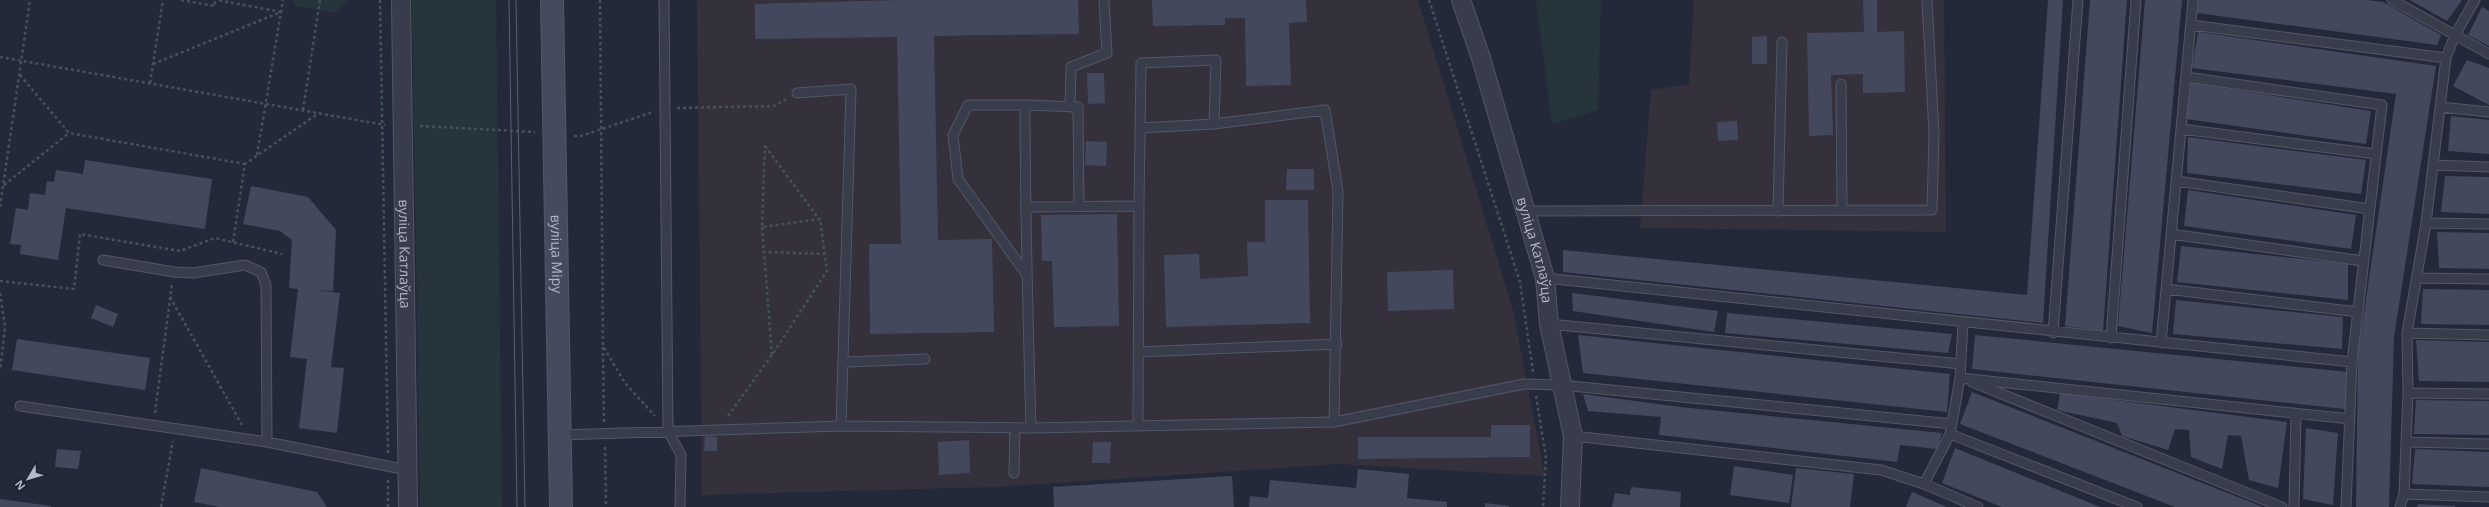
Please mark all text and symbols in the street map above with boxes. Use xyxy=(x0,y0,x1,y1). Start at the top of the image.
street label: вуліца Катлаўца xyxy=(1513,195,1557,304)
street label: вуліца Катлаўца xyxy=(395,199,415,309)
street label: вуліца Міру xyxy=(547,215,567,294)
north arrow xyxy=(8,459,48,499)
text: N xyxy=(11,477,28,494)

